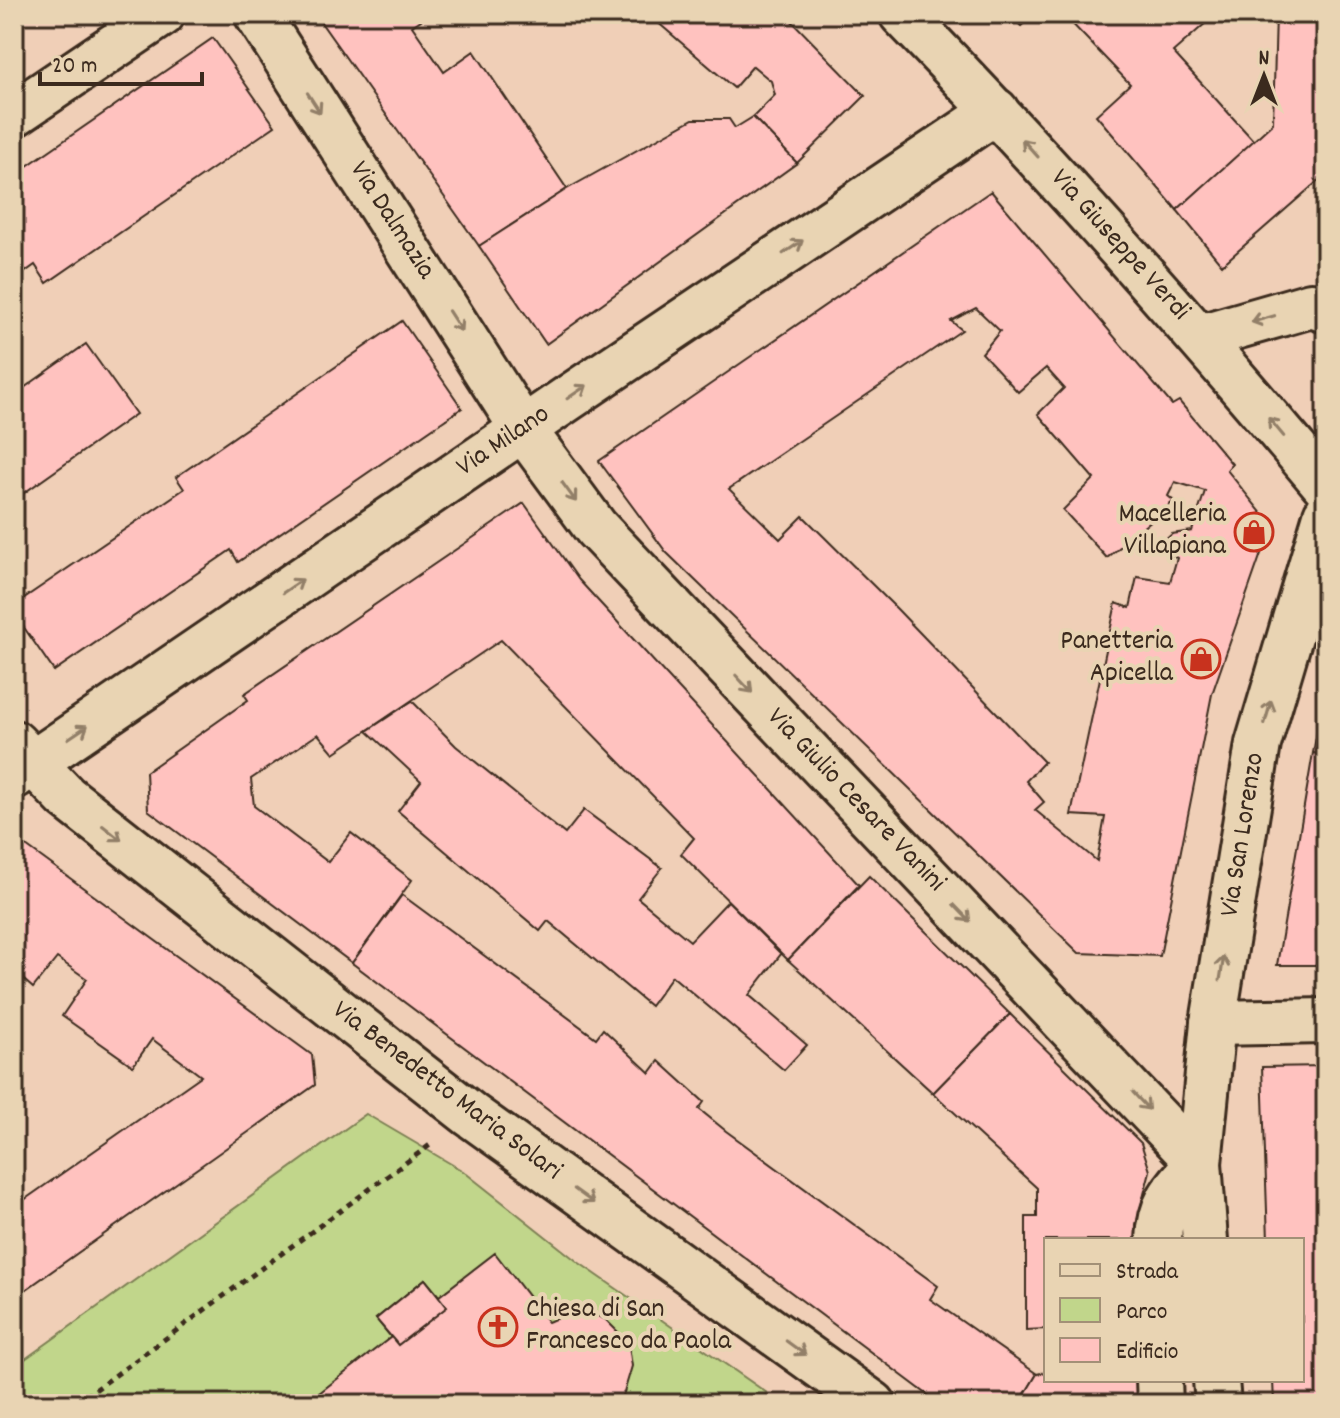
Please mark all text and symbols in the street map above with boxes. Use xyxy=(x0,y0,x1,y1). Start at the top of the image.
scale bar xyxy=(40,36,202,86)
north arrow xyxy=(1224,36,1304,116)
text: N xyxy=(1259,44,1270,75)
text: 20 m xyxy=(52,50,98,84)
one-way arrow xyxy=(307,91,323,114)
one-way arrow xyxy=(1020,138,1039,158)
street label: Via Dalmazia xyxy=(338,154,445,289)
street label: Via Giuseppe Verdi xyxy=(1040,161,1198,331)
one-way arrow xyxy=(782,239,804,255)
one-way arrow xyxy=(447,310,464,332)
one-way arrow xyxy=(1251,313,1276,327)
one-way arrow xyxy=(566,384,588,400)
street label: Via Milano xyxy=(449,396,559,488)
one-way arrow xyxy=(1267,417,1285,438)
one-way arrow xyxy=(561,480,578,502)
place label: Macelleria Villapiana xyxy=(1119,496,1227,568)
shop icon: Macelleria Villapiana xyxy=(1233,511,1275,553)
one-way arrow xyxy=(282,578,304,594)
place label: Panetteria Apicella xyxy=(1060,623,1174,695)
shop icon: Panetteria Apicella xyxy=(1180,638,1222,680)
one-way arrow xyxy=(734,674,753,693)
street label: Via Giulio Cesare Vanini xyxy=(756,700,954,902)
one-way arrow xyxy=(1262,700,1276,725)
one-way arrow xyxy=(67,724,89,740)
street label: Via San Lorenzo xyxy=(1211,750,1277,920)
one-way arrow xyxy=(101,825,122,842)
one-way arrow xyxy=(952,903,971,922)
one-way arrow xyxy=(1215,955,1230,981)
street label: Via Benedetto Maria Solari xyxy=(323,992,569,1192)
one-way arrow xyxy=(1132,1091,1151,1111)
one-way arrow xyxy=(573,1188,595,1205)
legend xyxy=(1044,1238,1304,1382)
text: Strada xyxy=(1116,1256,1179,1290)
place label: Chiesa di San Francesco da Paola xyxy=(526,1291,732,1363)
text: Parco xyxy=(1116,1296,1167,1330)
church icon: Chiesa di San Francesco da Paola xyxy=(477,1306,519,1348)
text: Edificio xyxy=(1116,1336,1178,1370)
one-way arrow xyxy=(784,1340,806,1356)

